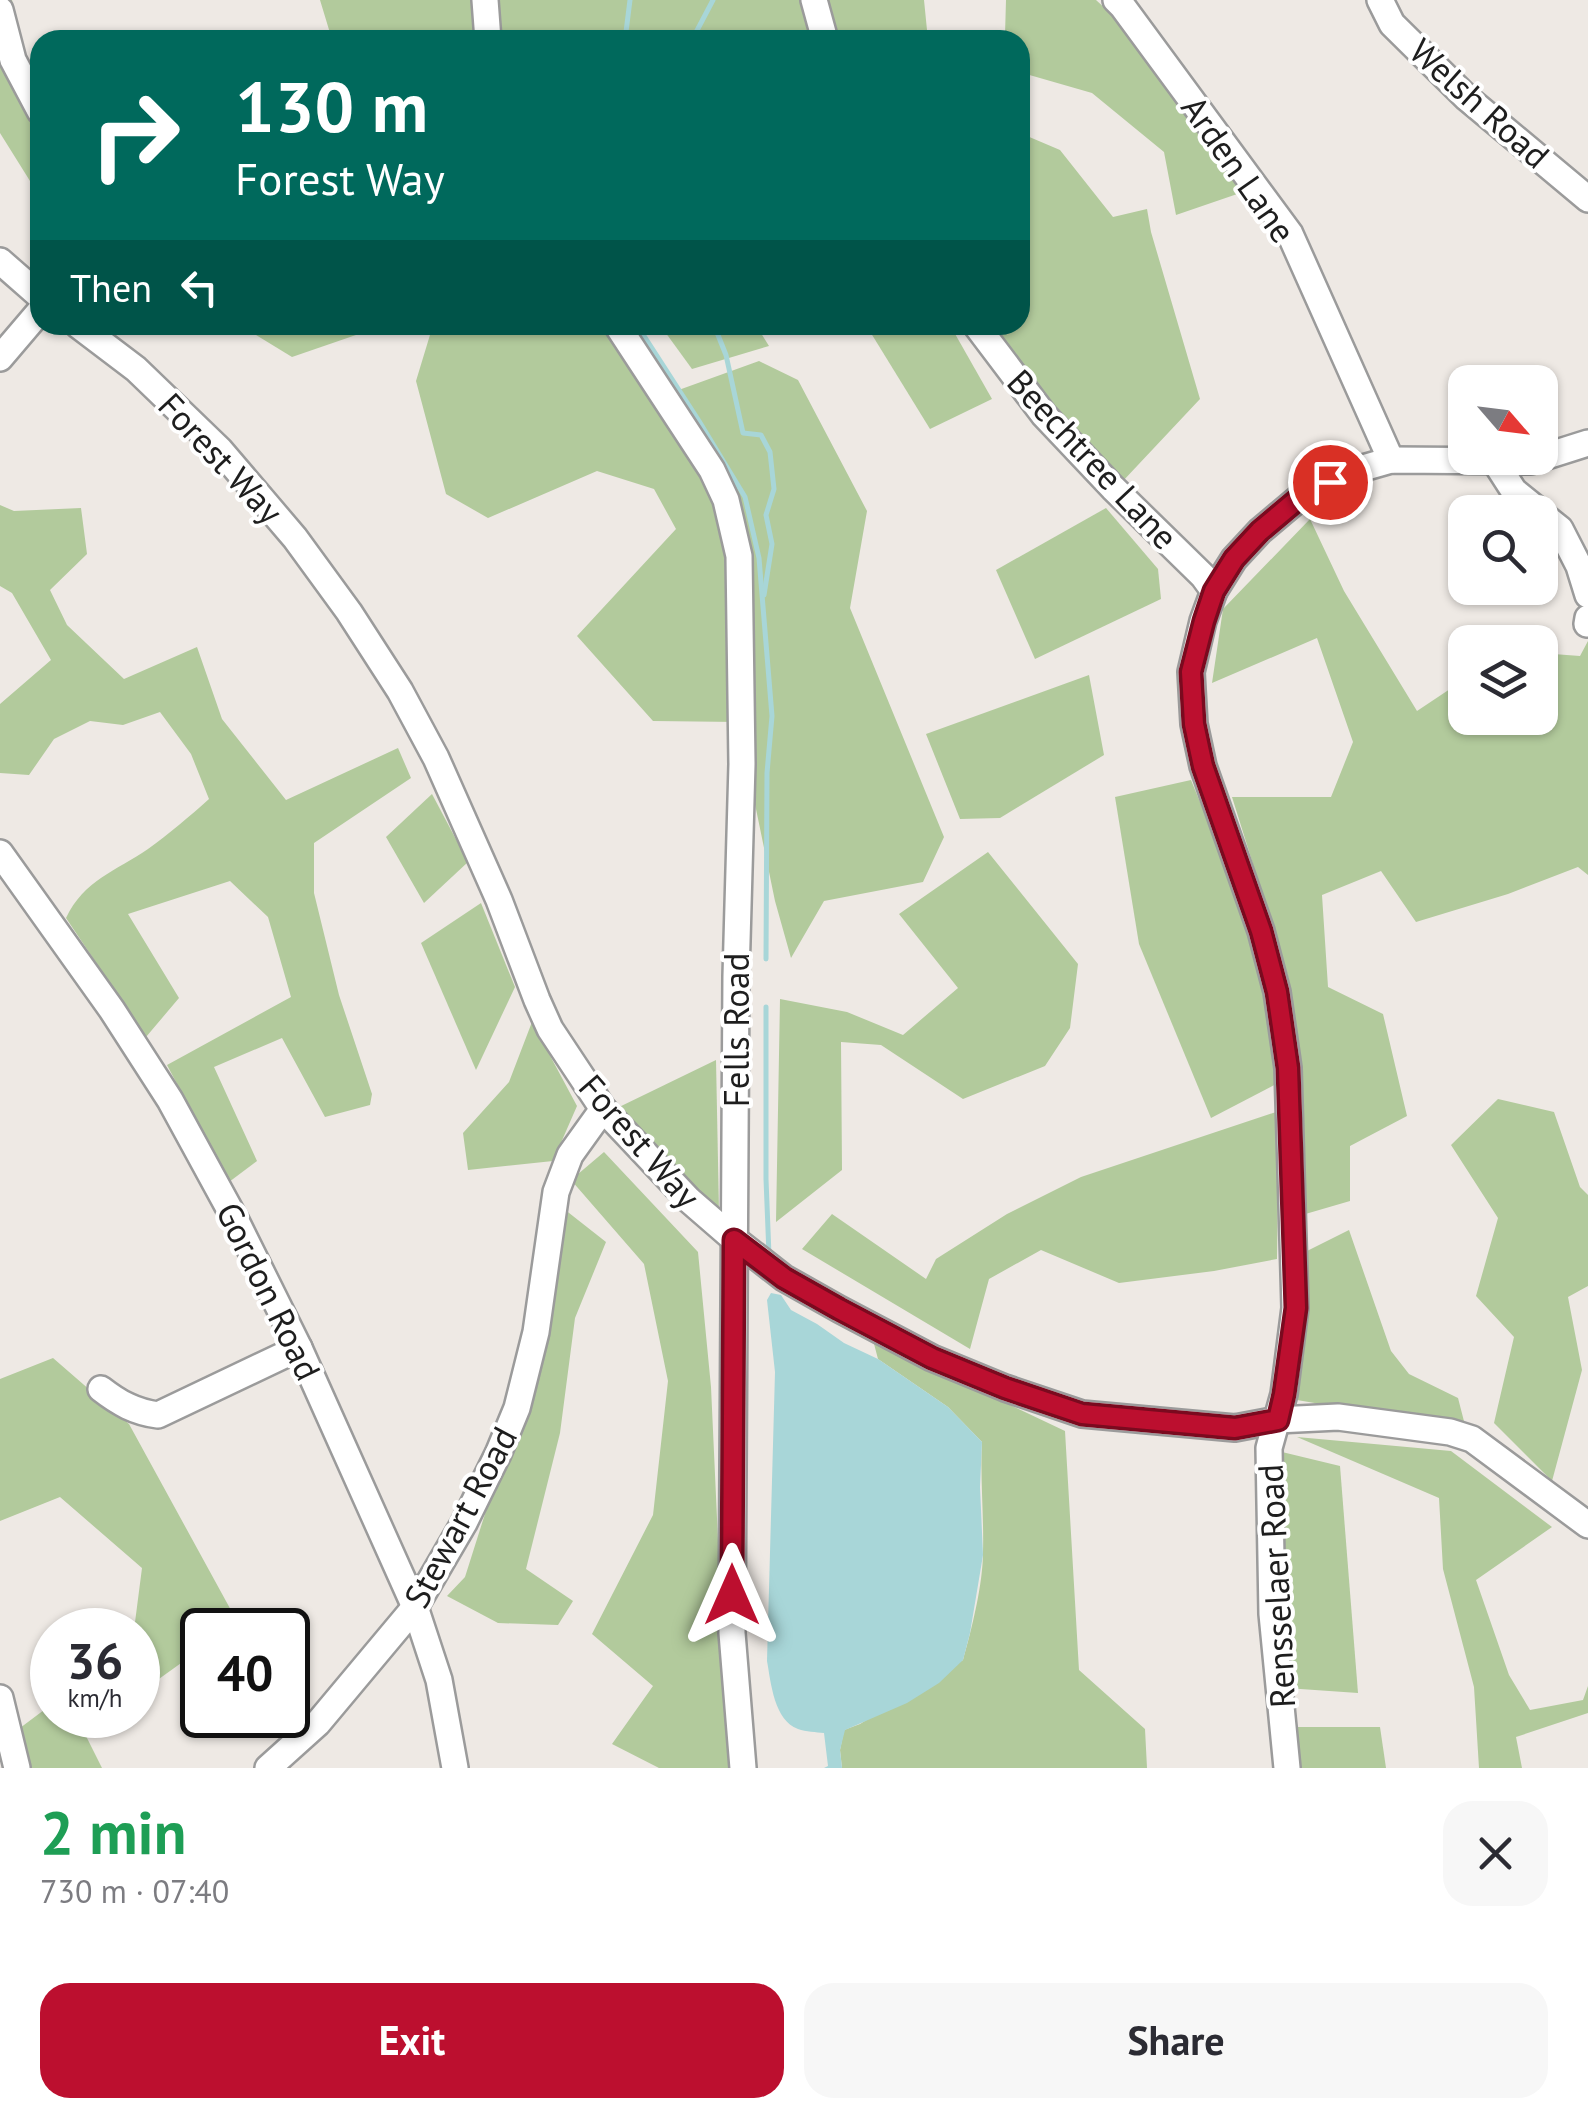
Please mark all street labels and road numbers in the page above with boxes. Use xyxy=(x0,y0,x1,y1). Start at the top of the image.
street label: Welsh Road xyxy=(1400,28,1560,178)
street label: Arden Lane xyxy=(1172,87,1306,251)
street label: Beechtree Lane xyxy=(998,359,1188,559)
street label: Forest Way xyxy=(149,383,293,533)
street label: Fells Road xyxy=(713,953,759,1107)
street label: Forest Way xyxy=(569,1064,711,1218)
street label: Gordon Road xyxy=(206,1195,332,1387)
street label: Stewart Road xyxy=(393,1418,527,1616)
street label: Rensselaer Road xyxy=(1247,1463,1305,1709)

